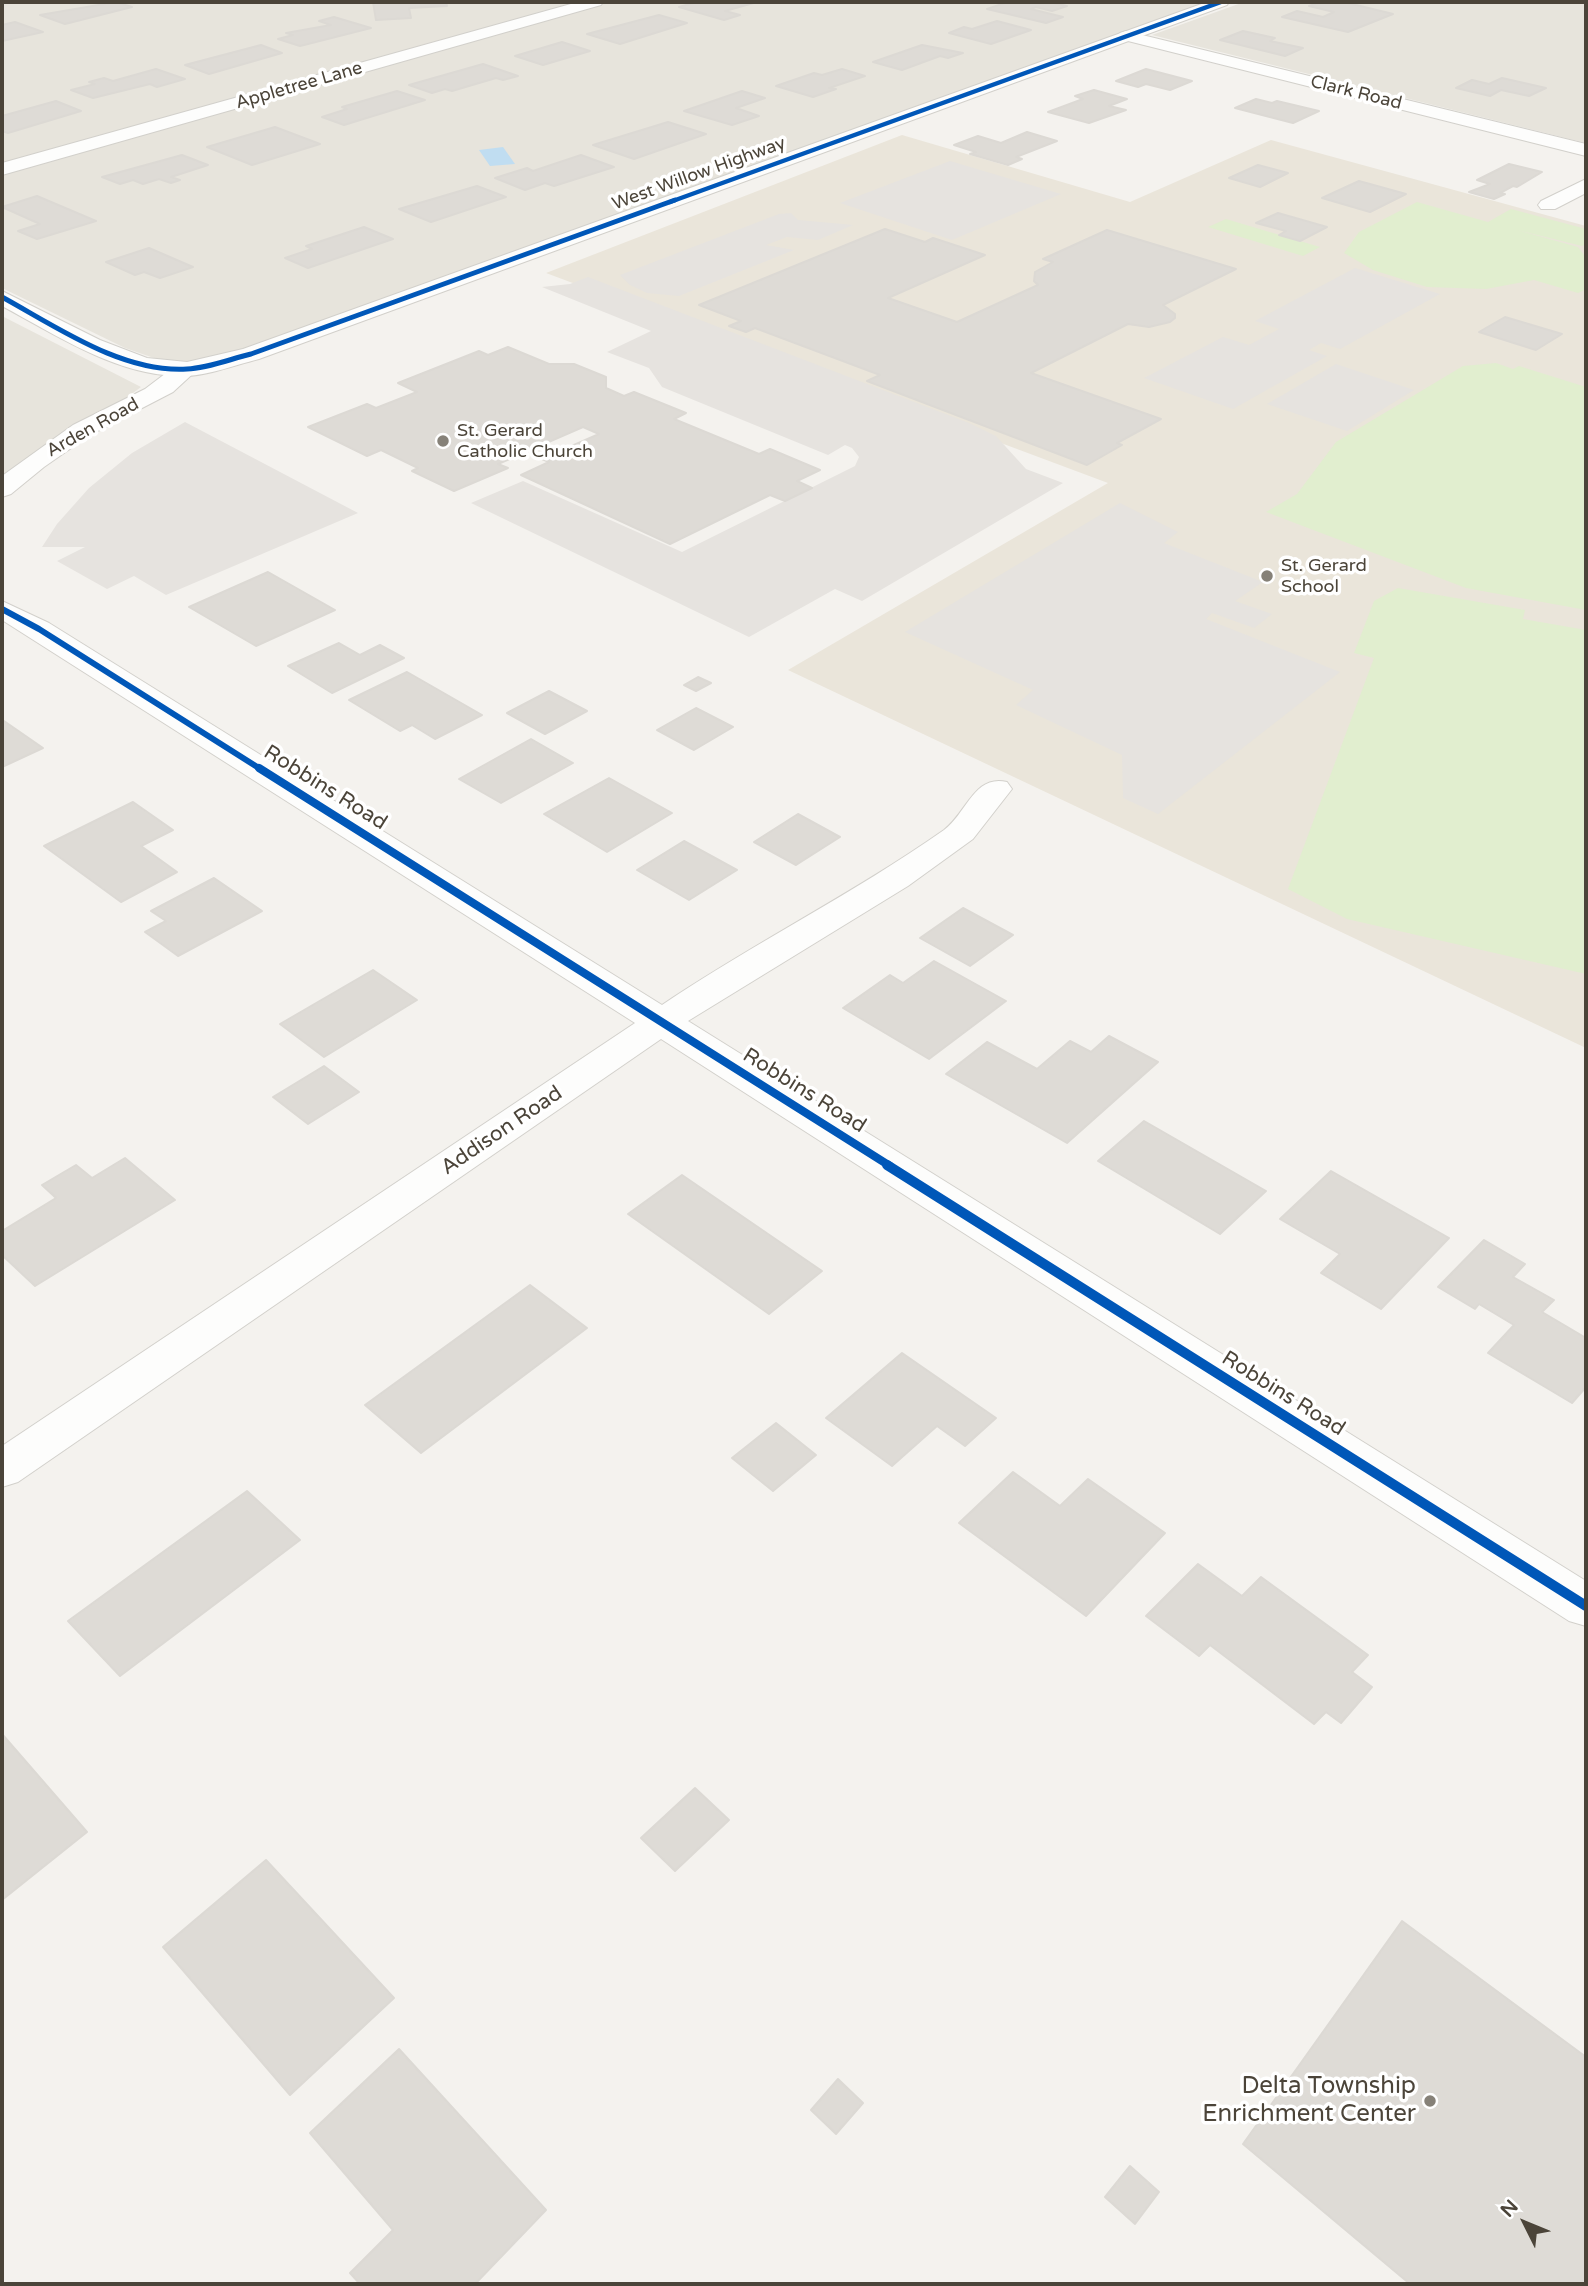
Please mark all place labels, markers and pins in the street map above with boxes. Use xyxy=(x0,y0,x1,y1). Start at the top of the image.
place label: St. Gerard Catholic Church xyxy=(457,420,593,462)
marker: St. Gerard Catholic Church xyxy=(435,433,451,449)
place label: St. Gerard School xyxy=(1281,555,1367,598)
marker: St. Gerard School xyxy=(1259,568,1275,584)
place label: Delta Township Enrichment Center xyxy=(1202,2073,1416,2129)
marker: Delta Township Enrichment Center xyxy=(1422,2093,1438,2109)

